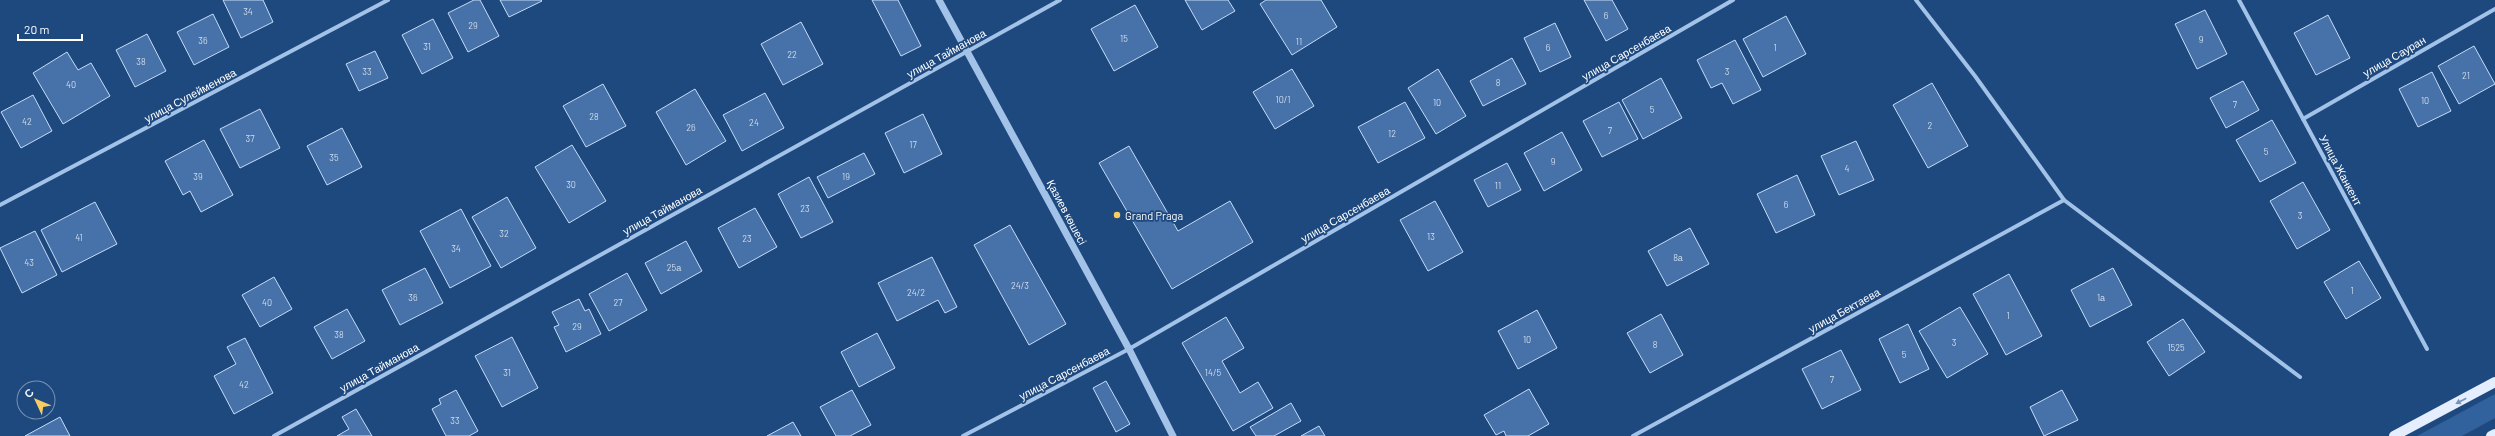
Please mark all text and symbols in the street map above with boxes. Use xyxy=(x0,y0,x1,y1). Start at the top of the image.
house number: 34 xyxy=(243,6,253,17)
house number: 6 xyxy=(1604,10,1609,21)
scale bar xyxy=(18,16,82,42)
house number: 29 xyxy=(468,20,478,31)
street label: улица Сарсенбаева xyxy=(1579,21,1674,83)
text: 20 m xyxy=(24,22,50,36)
street label: улица Тайманова xyxy=(904,25,989,80)
house number: 15 xyxy=(1120,33,1128,44)
street label: улица Сауран xyxy=(2360,33,2428,79)
house number: 9 xyxy=(2199,34,2204,45)
house number: 36 xyxy=(198,35,208,46)
house number: 11 xyxy=(1296,36,1302,47)
house number: 31 xyxy=(423,41,431,52)
house number: 6 xyxy=(1546,42,1551,53)
house number: 1 xyxy=(1773,42,1777,53)
house number: 22 xyxy=(787,49,797,60)
house number: 38 xyxy=(136,56,146,67)
street label: улица Сулейменова xyxy=(142,65,239,125)
house number: 33 xyxy=(362,66,372,77)
house number: 3 xyxy=(1725,66,1730,77)
house number: 21 xyxy=(2462,70,2470,81)
house number: 8 xyxy=(1496,77,1501,88)
house number: 40 xyxy=(66,79,76,90)
house number: 10/1 xyxy=(1276,94,1291,105)
house number: 10 xyxy=(2421,95,2429,106)
house number: 10 xyxy=(1433,97,1441,108)
house number: 7 xyxy=(2233,99,2238,110)
house number: 5 xyxy=(1650,104,1655,115)
house number: 28 xyxy=(589,111,599,122)
house number: 42 xyxy=(22,116,32,127)
house number: 24 xyxy=(749,117,759,128)
house number: 2 xyxy=(1928,120,1933,131)
house number: 26 xyxy=(686,122,696,133)
house number: 7 xyxy=(1608,125,1613,136)
house number: 12 xyxy=(1388,128,1396,139)
street label: Улица Жанкент xyxy=(2317,132,2365,208)
house number: 37 xyxy=(246,133,255,144)
house number: 17 xyxy=(909,139,917,150)
house number: 5 xyxy=(2264,146,2269,157)
house number: 35 xyxy=(329,152,339,163)
house number: 9 xyxy=(1551,156,1556,167)
house number: 4 xyxy=(1845,163,1850,174)
house number: 39 xyxy=(193,171,203,182)
house number: 19 xyxy=(842,171,850,182)
street label: Қазиев көшесі xyxy=(1044,177,1090,247)
house number: 30 xyxy=(566,179,576,190)
house number: 11 xyxy=(1495,180,1501,191)
street label: улица Тайманова xyxy=(620,182,705,237)
street label: улица Сарсенбаева xyxy=(1298,183,1393,245)
house number: 6 xyxy=(1784,199,1789,210)
house number: 23 xyxy=(800,203,810,214)
place label: Grand Praga xyxy=(1125,209,1183,222)
marker: Grand Praga xyxy=(1112,210,1122,220)
house number: 3 xyxy=(2298,210,2303,221)
house number: 32 xyxy=(499,228,509,239)
house number: 13 xyxy=(1427,231,1435,242)
house number: 41 xyxy=(75,232,83,243)
house number: 23 xyxy=(742,233,752,244)
house number: 34 xyxy=(451,243,461,254)
house number: 8а xyxy=(1673,252,1683,263)
house number: 43 xyxy=(24,257,34,268)
house number: 25а xyxy=(667,262,681,273)
house number: 24/3 xyxy=(1011,280,1029,291)
street label: улица Бектаева xyxy=(1806,285,1883,335)
house number: 1 xyxy=(2350,285,2354,296)
house number: 24/2 xyxy=(907,287,925,298)
house number: 36 xyxy=(408,292,418,303)
house number: 1а xyxy=(2097,292,2105,303)
house number: 40 xyxy=(262,297,272,308)
house number: 27 xyxy=(613,297,623,308)
house number: 1 xyxy=(2006,310,2010,321)
house number: 29 xyxy=(572,321,582,332)
house number: 38 xyxy=(334,329,344,340)
house number: 10 xyxy=(1523,334,1531,345)
house number: 3 xyxy=(1952,337,1957,348)
street label: улица Тайманова xyxy=(337,339,422,394)
house number: 8 xyxy=(1653,339,1658,350)
house number: 1525 xyxy=(2167,342,2185,353)
street label: улица Сарсенбаева xyxy=(1017,343,1112,402)
house number: 5 xyxy=(1902,349,1907,360)
house number: 31 xyxy=(503,367,511,378)
house number: 14/5 xyxy=(1205,367,1222,378)
house number: 7 xyxy=(1830,374,1835,385)
house number: 42 xyxy=(239,379,249,390)
north arrow xyxy=(16,380,56,420)
text: С xyxy=(21,385,36,400)
one-way arrow xyxy=(2455,397,2467,404)
house number: 33 xyxy=(450,415,460,426)

